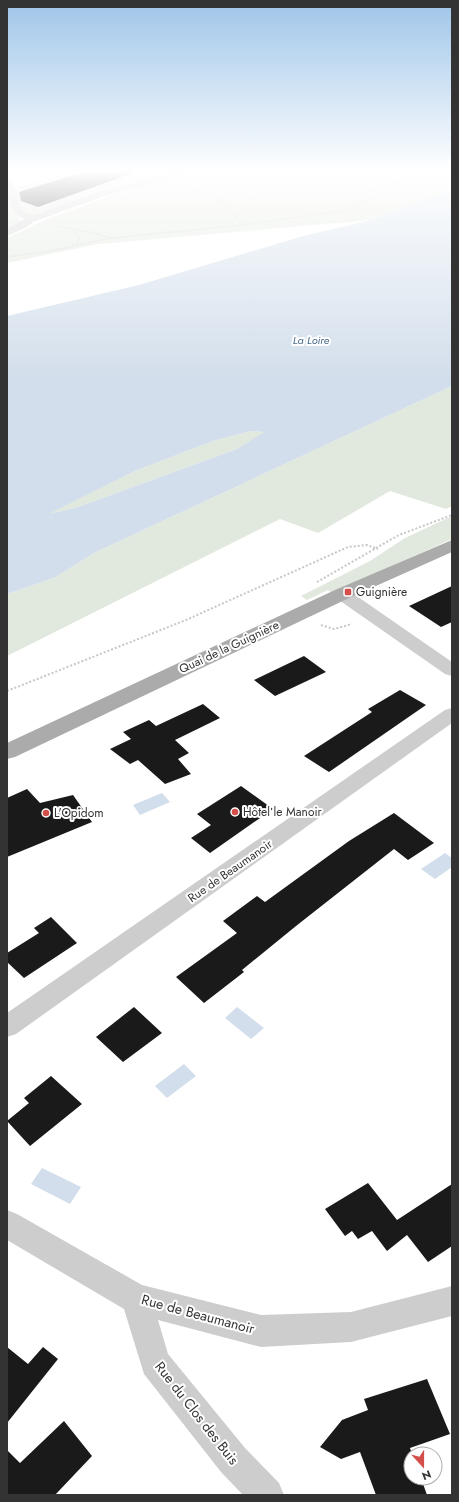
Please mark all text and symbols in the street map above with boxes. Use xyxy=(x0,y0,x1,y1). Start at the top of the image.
water label: La Loire xyxy=(293,332,330,348)
place label: Guignière xyxy=(356,583,407,601)
marker: Guignière xyxy=(343,587,353,597)
street label: Quai de la Guignière xyxy=(176,616,282,678)
place label: Hôtel le Manoir xyxy=(243,803,323,821)
place label: L'Opidom xyxy=(54,804,104,822)
marker: Hôtel le Manoir xyxy=(230,807,240,817)
marker: L'Opidom xyxy=(41,808,51,818)
street label: Rue de Beaumanoir xyxy=(184,835,277,907)
street label: Rue de Beaumanoir xyxy=(139,1289,257,1339)
street label: Rue du Clos des Buis xyxy=(150,1357,244,1469)
north arrow xyxy=(403,1446,443,1486)
text: N xyxy=(420,1466,434,1484)

